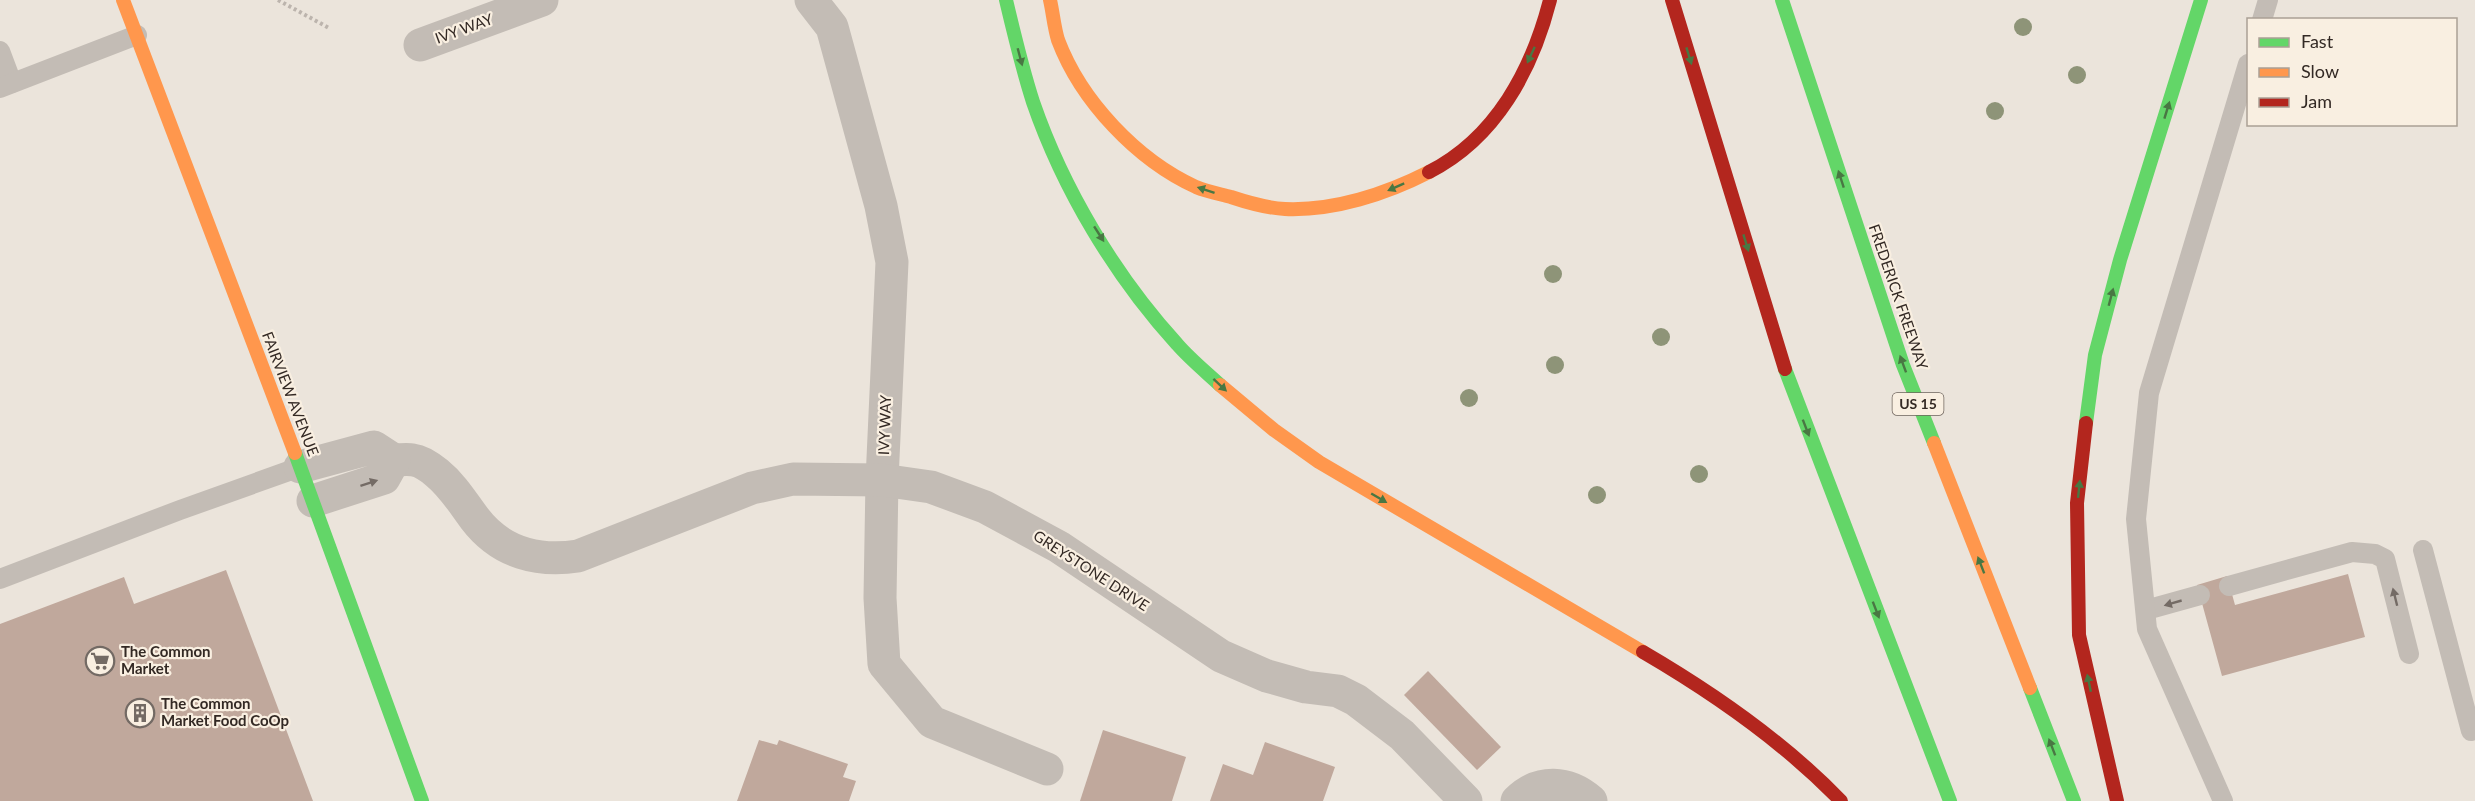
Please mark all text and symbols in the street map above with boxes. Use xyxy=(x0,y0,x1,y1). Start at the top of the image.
street label: IVY WAY xyxy=(432,9,496,47)
legend xyxy=(2247,18,2457,126)
text: Fast xyxy=(2301,30,2334,52)
one-way arrow xyxy=(1526,47,1535,64)
one-way arrow xyxy=(1685,47,1694,65)
one-way arrow xyxy=(1016,48,1025,66)
text: Slow xyxy=(2301,60,2339,82)
text: Jam xyxy=(2301,90,2332,112)
one-way arrow xyxy=(2163,101,2172,119)
one-way arrow xyxy=(1836,170,1846,188)
one-way arrow xyxy=(1386,182,1404,192)
one-way arrow xyxy=(1197,184,1215,194)
street label: FREDERICK FREEWAY xyxy=(1866,222,1932,372)
one-way arrow xyxy=(1093,226,1104,243)
one-way arrow xyxy=(1742,234,1751,252)
one-way arrow xyxy=(2106,288,2116,306)
street label: FAIRVIEW AVENUE xyxy=(259,329,323,459)
one-way arrow xyxy=(1897,355,1907,373)
one-way arrow xyxy=(1213,378,1227,392)
road number: US 15 xyxy=(1892,393,1944,415)
street label: IVY WAY xyxy=(874,394,894,455)
one-way arrow xyxy=(1802,419,1811,437)
one-way arrow xyxy=(360,477,378,487)
one-way arrow xyxy=(2074,479,2084,498)
one-way arrow xyxy=(1371,493,1388,503)
street label: GREYSTONE DRIVE xyxy=(1030,526,1153,614)
one-way arrow xyxy=(1976,556,1986,574)
one-way arrow xyxy=(2389,588,2399,606)
one-way arrow xyxy=(2164,598,2182,608)
one-way arrow xyxy=(1872,601,1882,619)
place label: The Common Market xyxy=(121,642,211,677)
supermarket icon: The Common Market xyxy=(84,645,116,677)
one-way arrow xyxy=(2084,673,2093,692)
place label: The Common Market Food CoOp xyxy=(161,694,289,729)
building icon: The Common Market Food CoOp xyxy=(124,697,156,729)
one-way arrow xyxy=(2046,738,2056,756)

